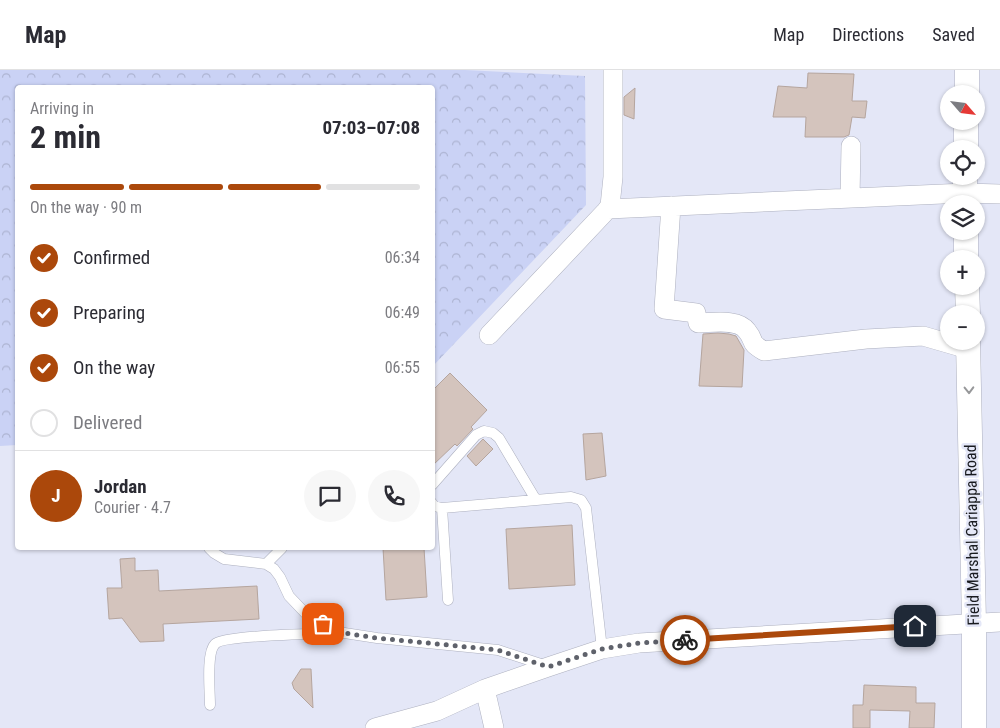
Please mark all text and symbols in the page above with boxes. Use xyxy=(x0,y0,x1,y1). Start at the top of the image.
text: Map xyxy=(25,21,66,49)
text: Map xyxy=(773,24,804,45)
text: Directions xyxy=(832,24,904,45)
text: Saved xyxy=(932,24,975,45)
north arrow xyxy=(940,85,985,130)
map controls xyxy=(940,85,985,350)
text: Arriving in xyxy=(30,99,94,118)
text: 07:03–07:08 xyxy=(322,116,420,139)
text: 2 min xyxy=(30,118,101,156)
button: locate xyxy=(940,140,985,185)
button: layers xyxy=(940,195,985,240)
text: On the way · 90 m xyxy=(30,198,142,217)
icon: check xyxy=(30,244,58,272)
text: Confirmed xyxy=(73,246,150,269)
text: 06:34 xyxy=(385,248,420,267)
button: + xyxy=(940,250,985,295)
icon: check xyxy=(30,299,58,327)
text: Preparing xyxy=(73,301,145,324)
text: 06:49 xyxy=(385,303,420,322)
button: − xyxy=(940,305,985,350)
icon: check xyxy=(30,354,58,382)
text: On the way xyxy=(73,356,155,379)
text: 06:55 xyxy=(385,358,420,377)
one-way arrow xyxy=(964,386,974,394)
text: Delivered xyxy=(73,411,142,434)
street label: Field Marshal Cariappa Road xyxy=(961,444,983,626)
button: chat xyxy=(304,470,356,522)
button: phone xyxy=(368,470,420,522)
text: Jordan xyxy=(94,475,147,498)
text: J xyxy=(51,484,61,507)
text: Courier · 4.7 xyxy=(94,498,171,517)
pin xyxy=(302,603,344,645)
pin xyxy=(894,605,936,647)
icon: bag xyxy=(309,610,337,638)
icon: home xyxy=(901,612,929,640)
courier xyxy=(660,615,710,665)
icon: bike xyxy=(671,626,699,654)

